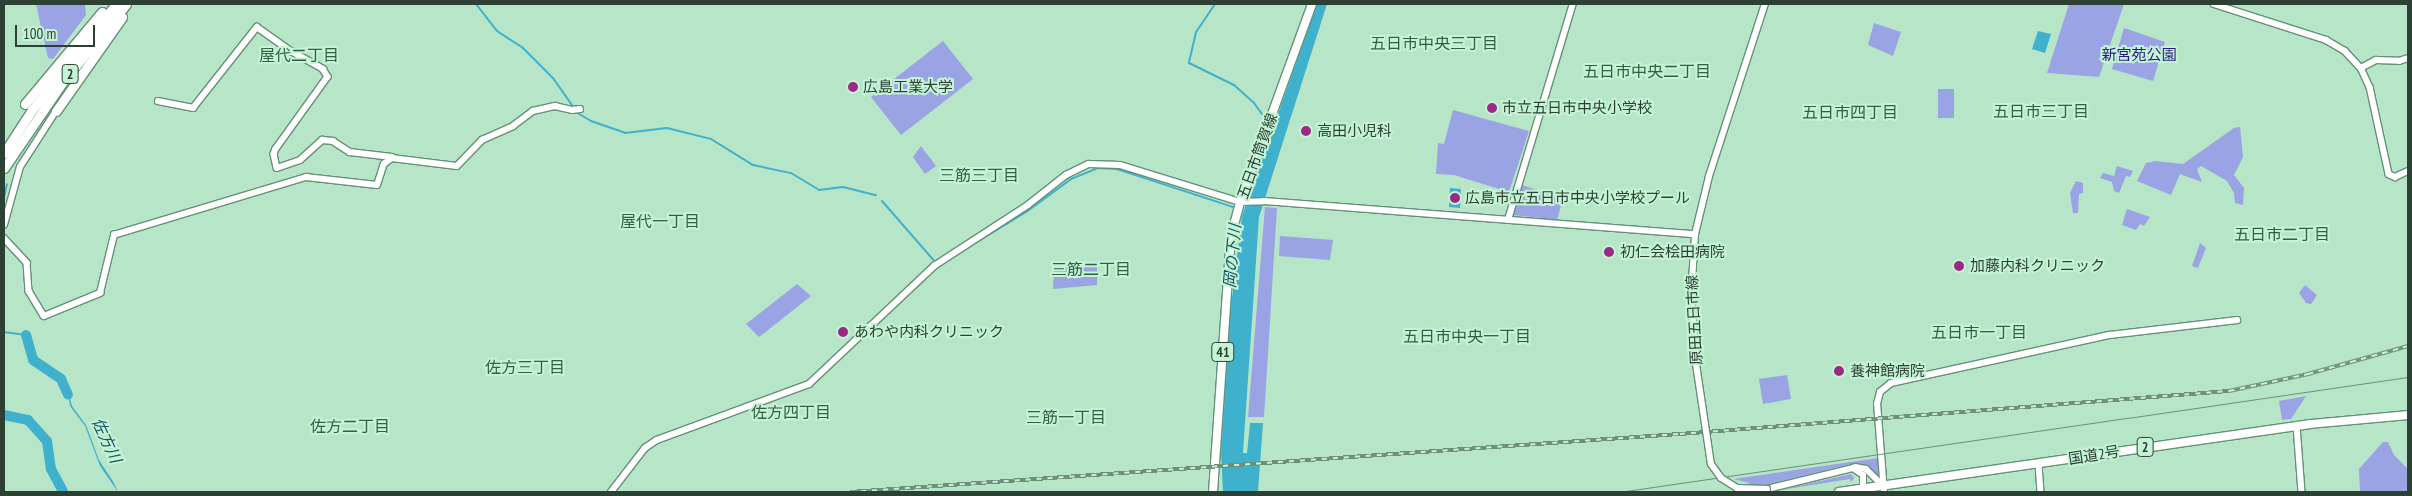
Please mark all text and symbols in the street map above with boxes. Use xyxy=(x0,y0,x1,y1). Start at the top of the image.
scale bar xyxy=(18,15,98,47)
text: 100 m xyxy=(23,24,56,43)
district label: 五日市中央三丁目 xyxy=(1370,33,1498,53)
district label: 屋代二丁目 xyxy=(259,45,339,65)
park label: 新宮苑公園 xyxy=(2102,46,2176,64)
district label: 五日市中央二丁目 xyxy=(1583,61,1711,81)
road number: 2 xyxy=(61,62,79,86)
place label: 広島工業大学 xyxy=(863,78,953,96)
marker: 広島工業大学 xyxy=(847,81,859,93)
place label: 市立五日市中央小学校 xyxy=(1502,99,1652,117)
district label: 五日市三丁目 xyxy=(1993,101,2089,121)
marker: 市立五日市中央小学校 xyxy=(1486,102,1498,114)
district label: 五日市四丁目 xyxy=(1802,102,1898,122)
street label: 五日市筒賀線 xyxy=(1233,111,1281,201)
place label: 高田小児科 xyxy=(1317,122,1392,140)
marker: 高田小児科 xyxy=(1299,124,1313,138)
district label: 三筋三丁目 xyxy=(939,165,1019,185)
place label: 広島市立五日市中央小学校プール xyxy=(1465,189,1690,207)
marker: 広島市立五日市中央小学校プール xyxy=(1449,192,1461,204)
district label: 屋代一丁目 xyxy=(620,211,700,231)
water label: 岡の下川 xyxy=(1220,223,1244,289)
district label: 五日市二丁目 xyxy=(2234,224,2330,244)
place label: 初仁会桧田病院 xyxy=(1620,243,1725,261)
marker: 初仁会桧田病院 xyxy=(1602,245,1616,259)
place label: 加藤内科クリニック xyxy=(1970,257,2105,275)
district label: 三筋二丁目 xyxy=(1051,259,1131,279)
marker: 加藤内科クリニック xyxy=(1952,259,1966,273)
street label: 原田五日市線 xyxy=(1683,275,1705,365)
district label: 五日市一丁目 xyxy=(1931,322,2027,342)
place label: あわや内科クリニック xyxy=(854,323,1004,341)
marker: あわや内科クリニック xyxy=(836,325,850,339)
district label: 五日市中央一丁目 xyxy=(1403,326,1531,346)
road number: 41 xyxy=(1210,341,1236,364)
district label: 佐方三丁目 xyxy=(485,357,565,377)
place label: 養神館病院 xyxy=(1850,362,1925,380)
marker: 養神館病院 xyxy=(1832,364,1846,378)
district label: 佐方四丁目 xyxy=(751,402,831,422)
district label: 三筋一丁目 xyxy=(1026,407,1106,427)
water label: 佐方川 xyxy=(88,414,126,466)
district label: 佐方二丁目 xyxy=(310,416,390,436)
road number: 2 xyxy=(2136,436,2154,458)
street label: 国道2号 xyxy=(2067,442,2121,468)

